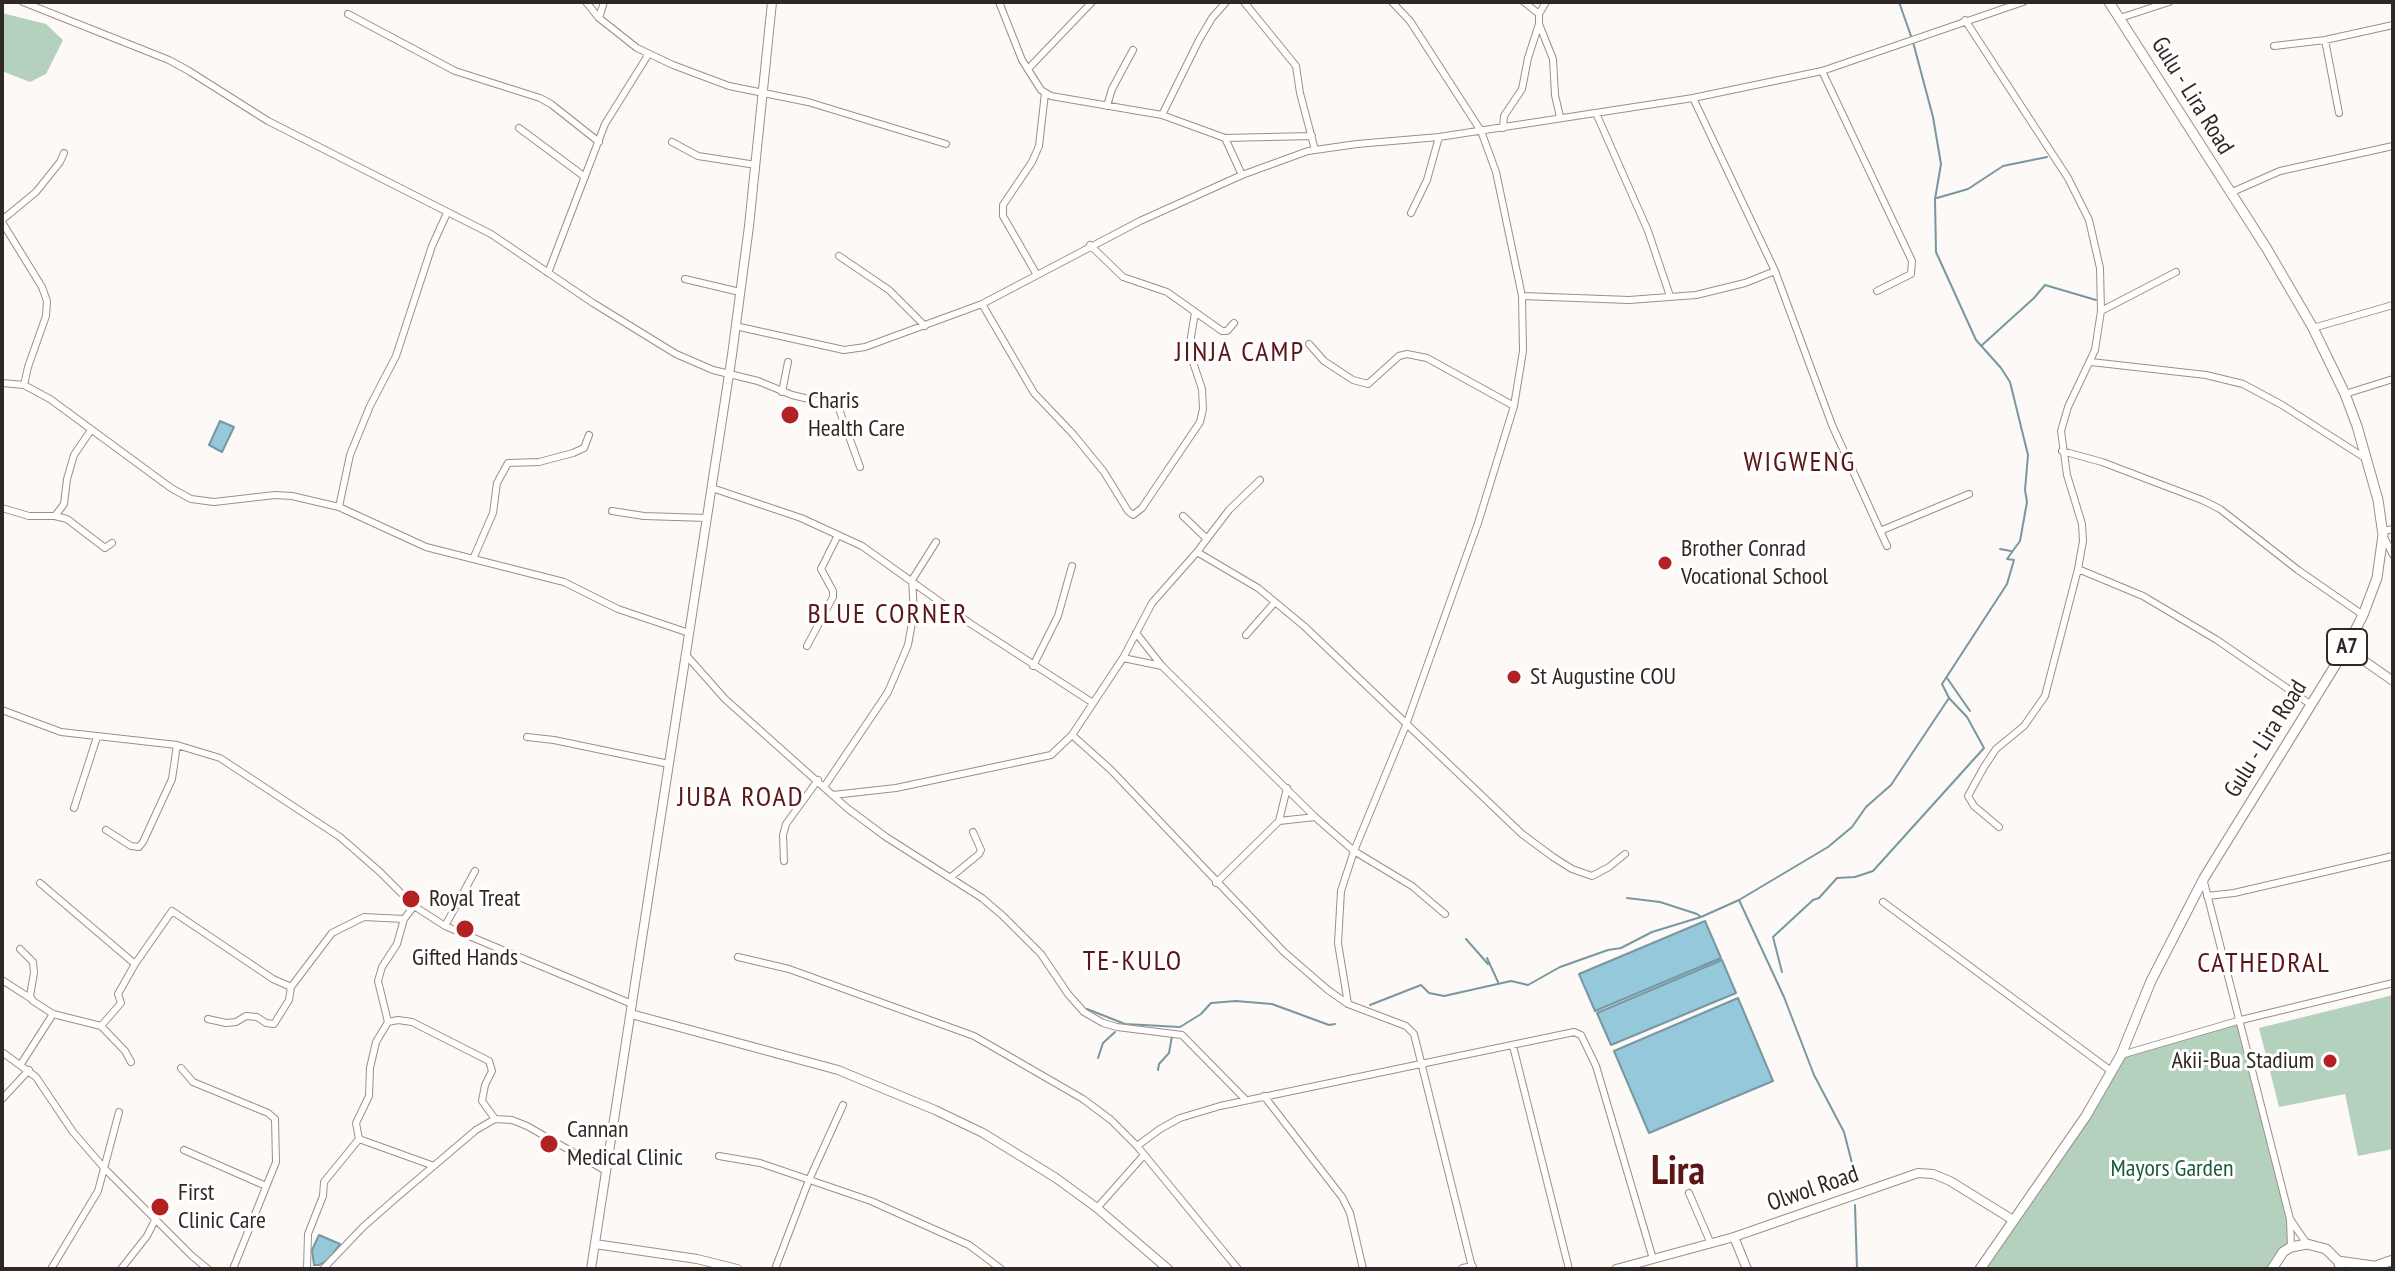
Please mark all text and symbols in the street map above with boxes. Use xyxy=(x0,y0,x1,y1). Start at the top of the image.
street label: Gulu - Lira Road xyxy=(2145,32,2239,160)
district label: JINJA CAMP xyxy=(1175,336,1305,370)
place label: Charis Health Care xyxy=(808,387,905,443)
marker: Charis Health Care xyxy=(779,404,801,426)
district label: WIGWENG xyxy=(1744,446,1856,480)
place label: Brother Conrad Vocational School xyxy=(1681,535,1828,591)
marker: Brother Conrad Vocational School xyxy=(1656,554,1674,572)
district label: BLUE CORNER xyxy=(808,598,968,632)
road number: A7 xyxy=(2327,629,2367,665)
place label: St Augustine COU xyxy=(1530,663,1676,691)
marker: St Augustine COU xyxy=(1505,668,1523,686)
street label: Gulu - Lira Road xyxy=(2219,675,2313,803)
district label: JUBA ROAD xyxy=(677,781,805,815)
place label: Royal Treat xyxy=(429,885,520,913)
marker: Royal Treat xyxy=(400,888,422,910)
marker: Gifted Hands xyxy=(454,918,476,940)
place label: Gifted Hands xyxy=(412,944,518,972)
district label: TE-KULO xyxy=(1083,945,1183,979)
district label: CATHEDRAL xyxy=(2197,947,2331,981)
place label: Akii-Bua Stadium xyxy=(2171,1047,2314,1075)
marker: Akii-Bua Stadium xyxy=(2321,1052,2339,1070)
place label: Cannan Medical Clinic xyxy=(567,1116,683,1172)
marker: Cannan Medical Clinic xyxy=(538,1133,560,1155)
district label: Lira xyxy=(1651,1149,1705,1197)
park label: Mayors Garden xyxy=(2111,1155,2233,1183)
street label: Olwol Road xyxy=(1764,1160,1862,1218)
place label: First Clinic Care xyxy=(178,1179,266,1235)
marker: First Clinic Care xyxy=(149,1196,171,1218)

